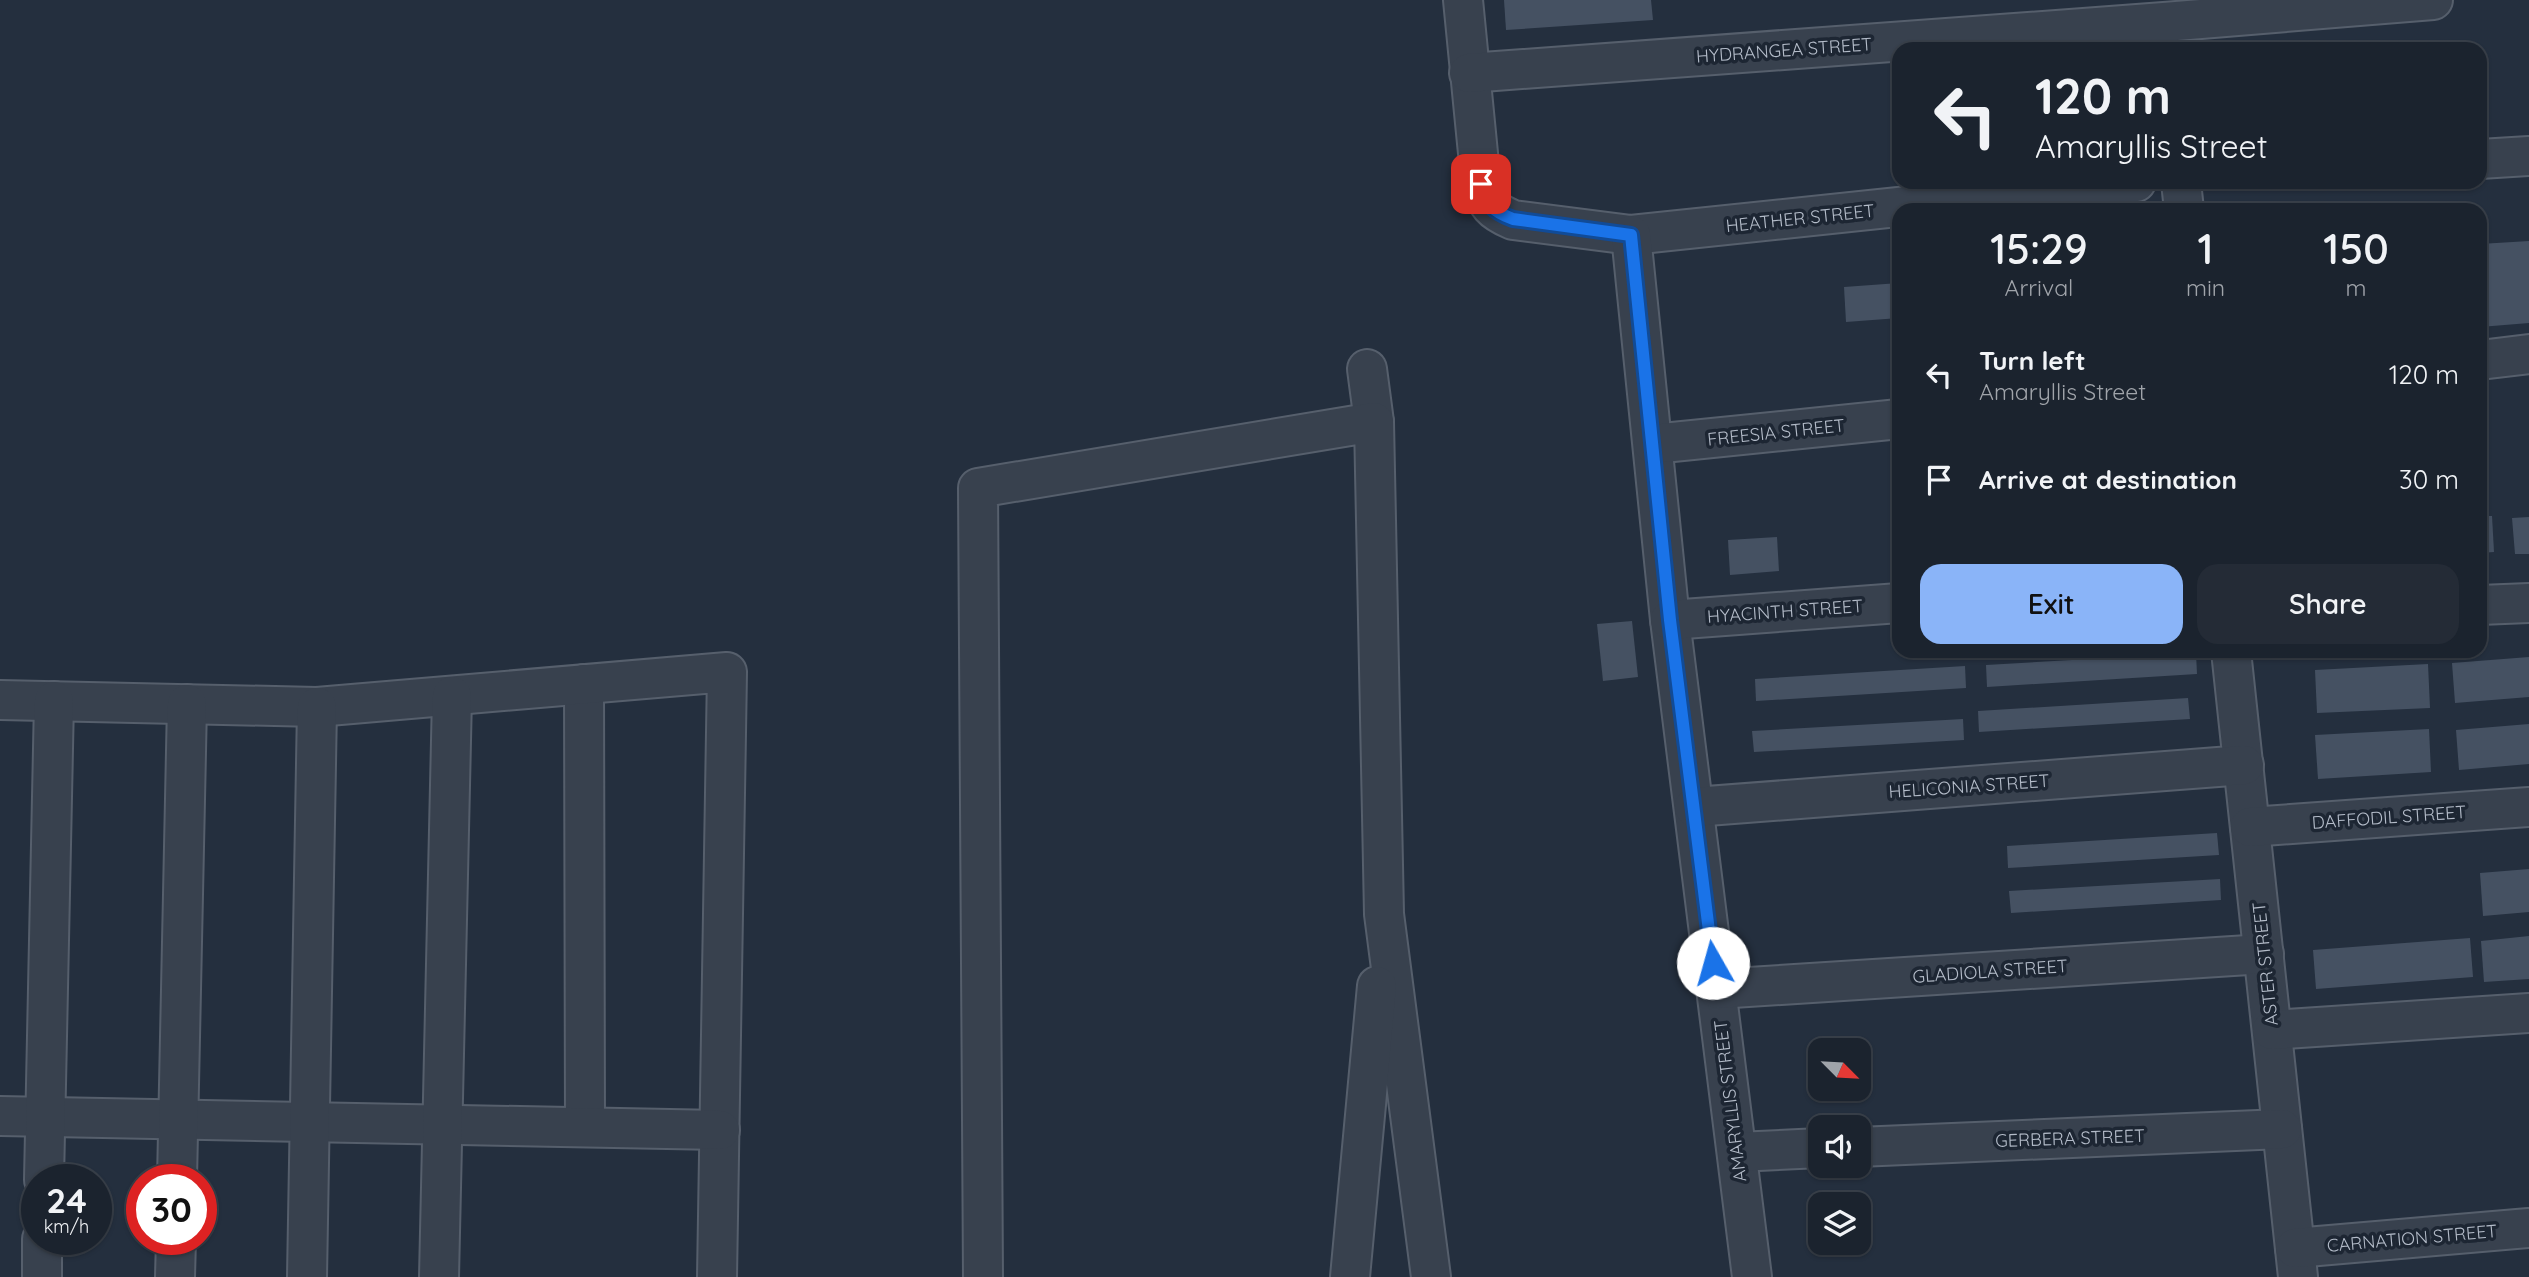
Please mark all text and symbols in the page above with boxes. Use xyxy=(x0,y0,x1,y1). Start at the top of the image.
street label: HYDRANGEA STREET xyxy=(1695,32,1873,68)
text: 120 m xyxy=(2035,65,2171,126)
icon: left xyxy=(1920,70,2011,161)
text: Amaryllis Street xyxy=(2035,126,2268,166)
pin xyxy=(1451,154,1511,214)
icon: arrive xyxy=(1462,165,1500,203)
street label: HEATHER STREET xyxy=(1725,199,1876,237)
text: 15:29 xyxy=(1990,222,2088,275)
text: 1 xyxy=(2197,222,2214,275)
text: 150 xyxy=(2323,222,2389,275)
text: Arrival xyxy=(2005,273,2073,302)
text: min xyxy=(2186,273,2225,302)
text: m xyxy=(2346,273,2367,302)
text: Turn left xyxy=(1979,344,2086,377)
icon: left xyxy=(1920,356,1958,394)
text: 120 m xyxy=(2389,358,2459,391)
text: Amaryllis Street xyxy=(1979,377,2146,406)
street label: FREESIA STREET xyxy=(1706,413,1846,451)
icon: arrive xyxy=(1920,461,1958,499)
text: Arrive at destination xyxy=(1979,463,2237,496)
text: 30 m xyxy=(2399,463,2459,496)
button: Exit xyxy=(1920,564,2183,644)
button: Share xyxy=(2197,564,2459,644)
street label: HYACINTH STREET xyxy=(1706,594,1864,628)
street label: HELICONIA STREET xyxy=(1888,769,2050,803)
street label: DAFFODIL STREET xyxy=(2311,800,2467,834)
street label: ASTER STREET xyxy=(2247,901,2283,1027)
position arrow xyxy=(1676,926,1750,1000)
street label: GLADIOLA STREET xyxy=(1912,954,2068,988)
street label: AMARYLLIS STREET xyxy=(1709,1019,1751,1183)
north arrow xyxy=(1808,1038,1871,1101)
map controls xyxy=(1808,1038,1871,1255)
button: sound xyxy=(1808,1115,1871,1178)
street label: GERBERA STREET xyxy=(1995,1124,2145,1152)
speed limit sign: 30 xyxy=(126,1164,217,1255)
text: 24 xyxy=(46,1178,87,1222)
button: layers xyxy=(1808,1192,1871,1255)
text: km/h xyxy=(44,1215,89,1238)
street label: CARNATION STREET xyxy=(2326,1219,2498,1257)

